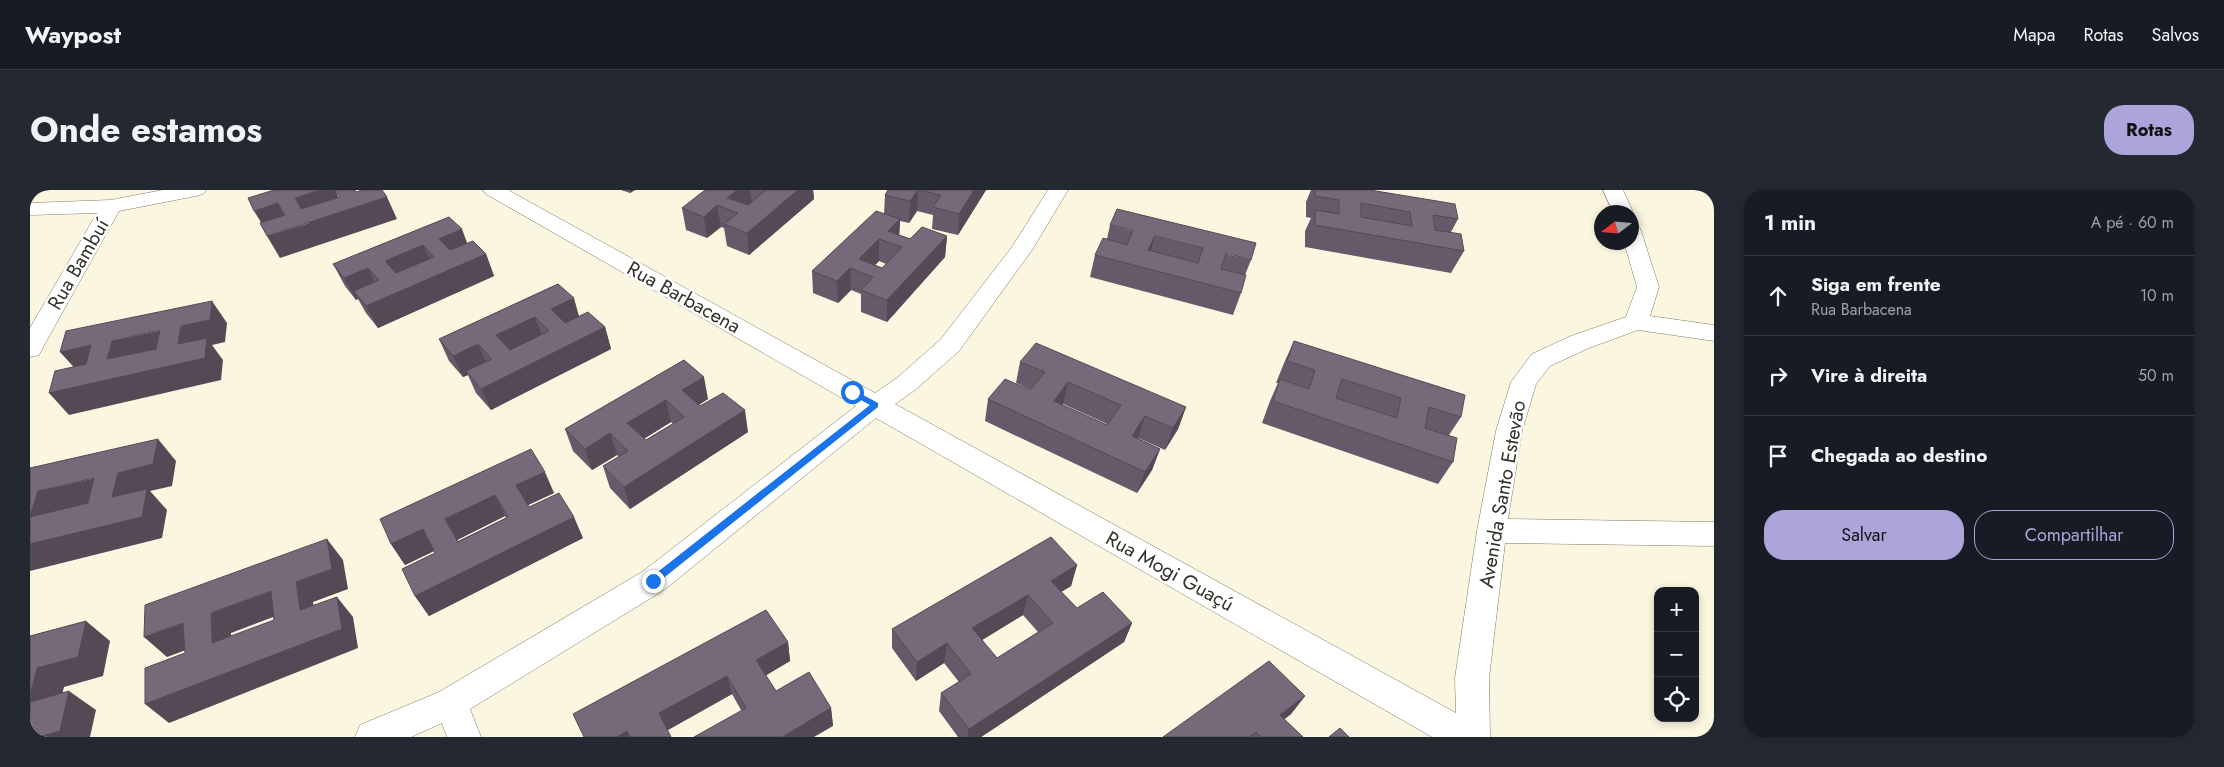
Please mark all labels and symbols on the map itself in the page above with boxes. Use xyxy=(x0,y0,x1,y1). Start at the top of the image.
north arrow xyxy=(1594,205,1639,250)
street label: Rua Bambuí xyxy=(41,213,117,315)
street label: Rua Barbacena xyxy=(622,254,746,341)
route start xyxy=(841,381,864,404)
street label: Avenida Santo Estevão xyxy=(1472,398,1533,590)
street label: Rua Mogi Guaçú xyxy=(1100,524,1239,619)
route end xyxy=(642,570,665,593)

